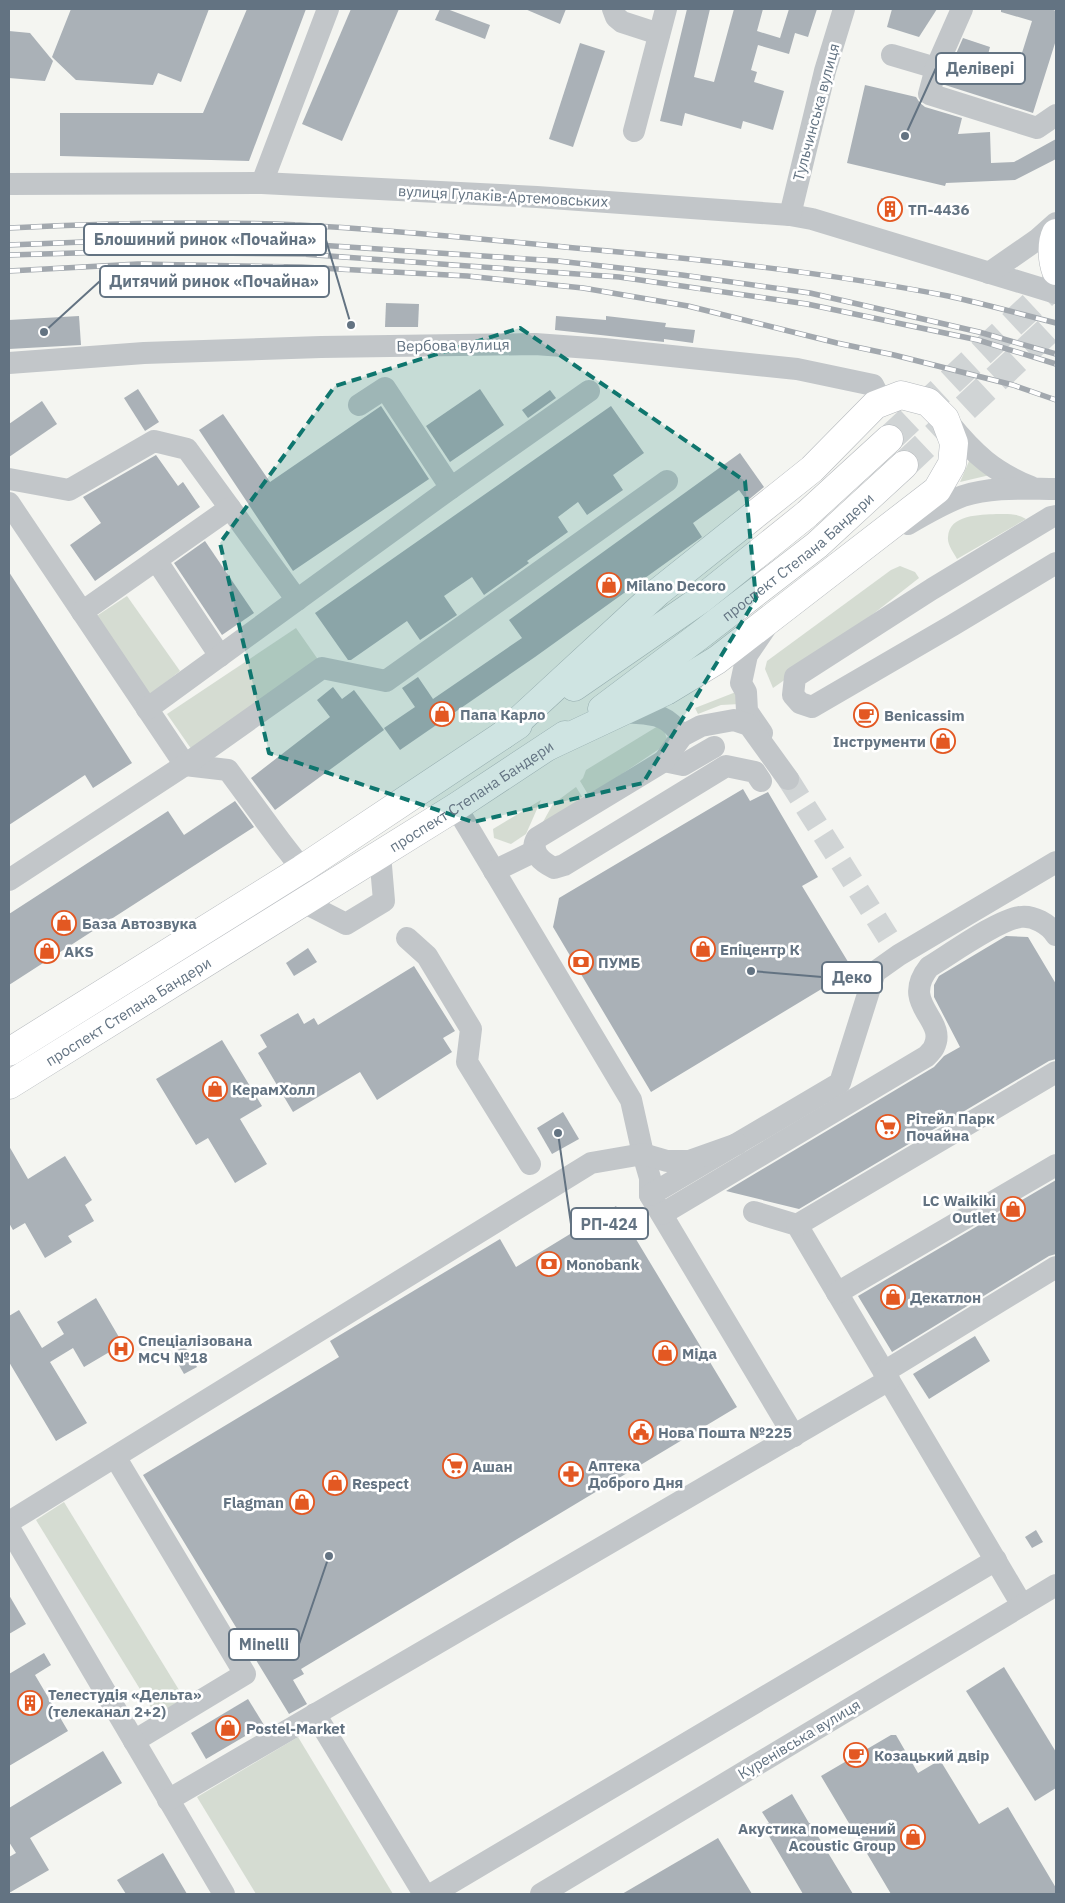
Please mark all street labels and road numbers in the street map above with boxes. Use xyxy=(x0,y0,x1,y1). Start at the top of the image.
street label: Тульчинська вулиця xyxy=(788,41,844,183)
street label: вулиця Гулаків-Артемовських xyxy=(397,181,609,211)
street label: Вербова вулиця xyxy=(396,335,510,355)
street label: проспект Степана Бандери xyxy=(718,488,877,625)
street label: проспект Степана Бандери xyxy=(385,736,557,856)
street label: проспект Степана Бандери xyxy=(41,952,214,1070)
street label: Куренівська вулиця xyxy=(734,1695,864,1783)

